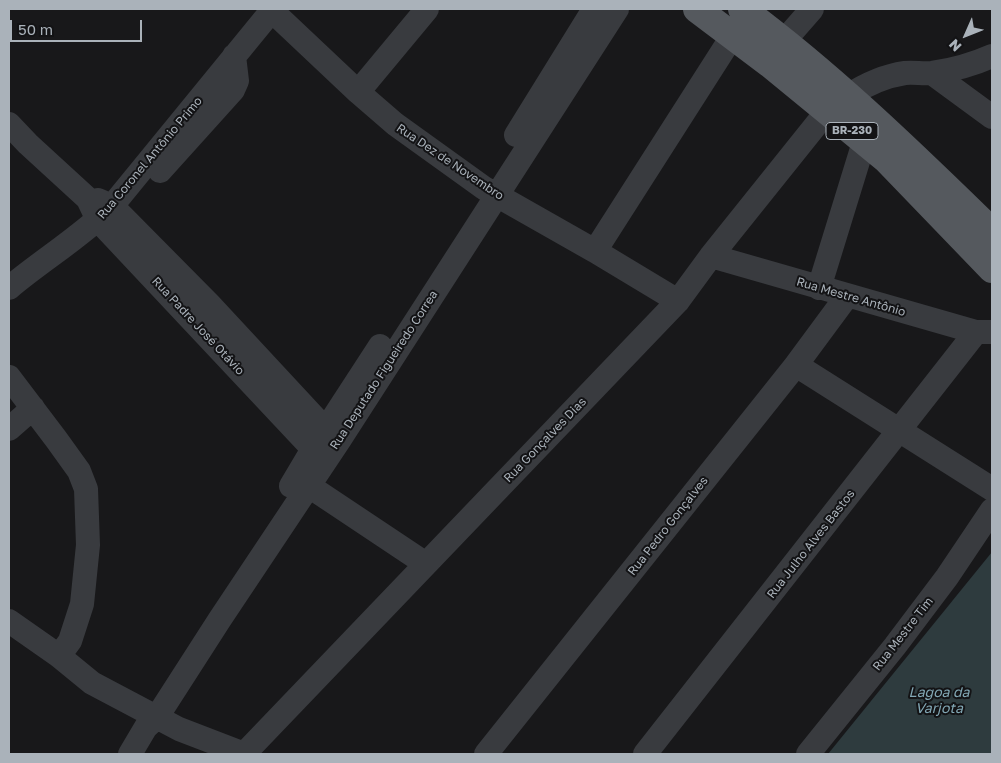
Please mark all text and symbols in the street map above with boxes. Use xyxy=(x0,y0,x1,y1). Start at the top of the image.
scale bar xyxy=(12,10,145,42)
north arrow xyxy=(941,10,991,60)
text: 50 m xyxy=(18,20,53,38)
text: N xyxy=(945,36,965,56)
street label: Rua Coronel Antônio Primo xyxy=(95,94,205,222)
street label: Rua Dez de Novembro xyxy=(394,121,506,203)
road number: BR-230 xyxy=(826,122,878,140)
street label: Rua Padre José Otávio xyxy=(149,274,247,378)
street label: Rua Mestre Antônio xyxy=(795,275,907,319)
street label: Rua Deputado Figueiredo Correa xyxy=(327,288,441,452)
street label: Rua Gonçalves Dias xyxy=(501,395,589,485)
street label: Rua Pedro Gonçalves xyxy=(625,474,711,578)
street label: Rua Julho Alves Bastos xyxy=(764,487,858,601)
street label: Rua Mestre Tim xyxy=(870,594,936,674)
water label: Lagoa da Varjota xyxy=(909,685,969,718)

